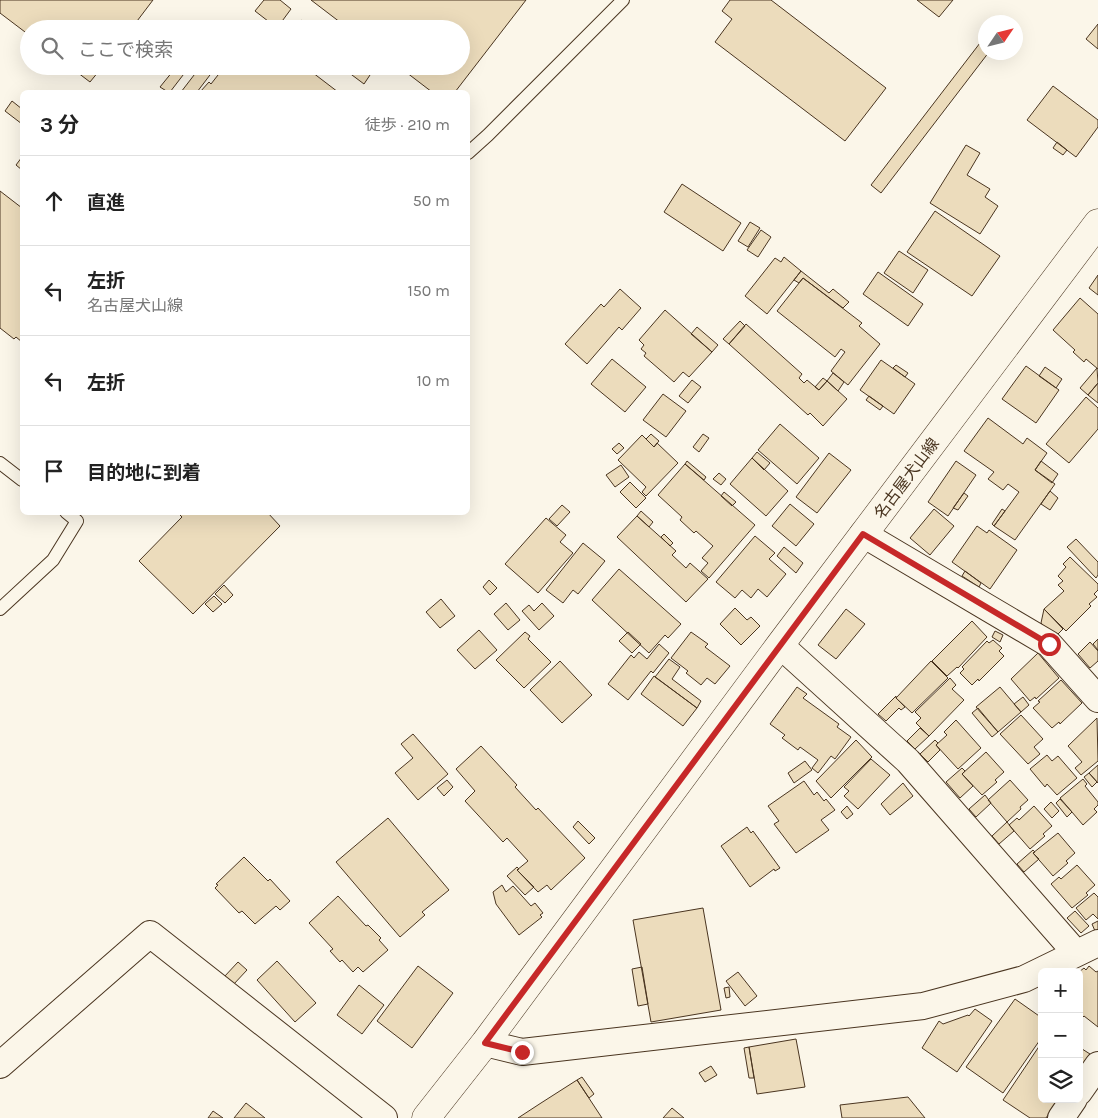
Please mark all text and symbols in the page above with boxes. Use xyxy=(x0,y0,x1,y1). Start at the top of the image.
north arrow xyxy=(978,15,1023,60)
search box xyxy=(20,20,470,75)
icon: search xyxy=(38,34,66,62)
text: ここで検索 xyxy=(78,39,173,61)
text: 3 分 xyxy=(40,113,79,137)
text: 徒歩 · 210 m xyxy=(365,115,450,134)
icon: ahead xyxy=(40,187,68,215)
text: 50 m xyxy=(413,191,450,210)
text: 直進 xyxy=(87,192,125,214)
text: 左折 xyxy=(87,270,125,292)
icon: left xyxy=(40,277,68,305)
text: 150 m xyxy=(407,281,450,300)
text: 名古屋犬山線 xyxy=(87,296,183,315)
icon: left xyxy=(40,367,68,395)
text: 10 m xyxy=(416,371,450,390)
text: 左折 xyxy=(87,372,125,394)
street label: 名古屋犬山線 xyxy=(870,434,943,522)
icon: arrive xyxy=(40,457,68,485)
text: 目的地に到着 xyxy=(87,462,201,484)
route start xyxy=(1038,633,1061,656)
map controls xyxy=(1038,968,1083,1103)
button: + xyxy=(1038,968,1083,1013)
button: − xyxy=(1038,1013,1083,1058)
route end xyxy=(511,1041,534,1064)
button: layers xyxy=(1038,1058,1083,1103)

